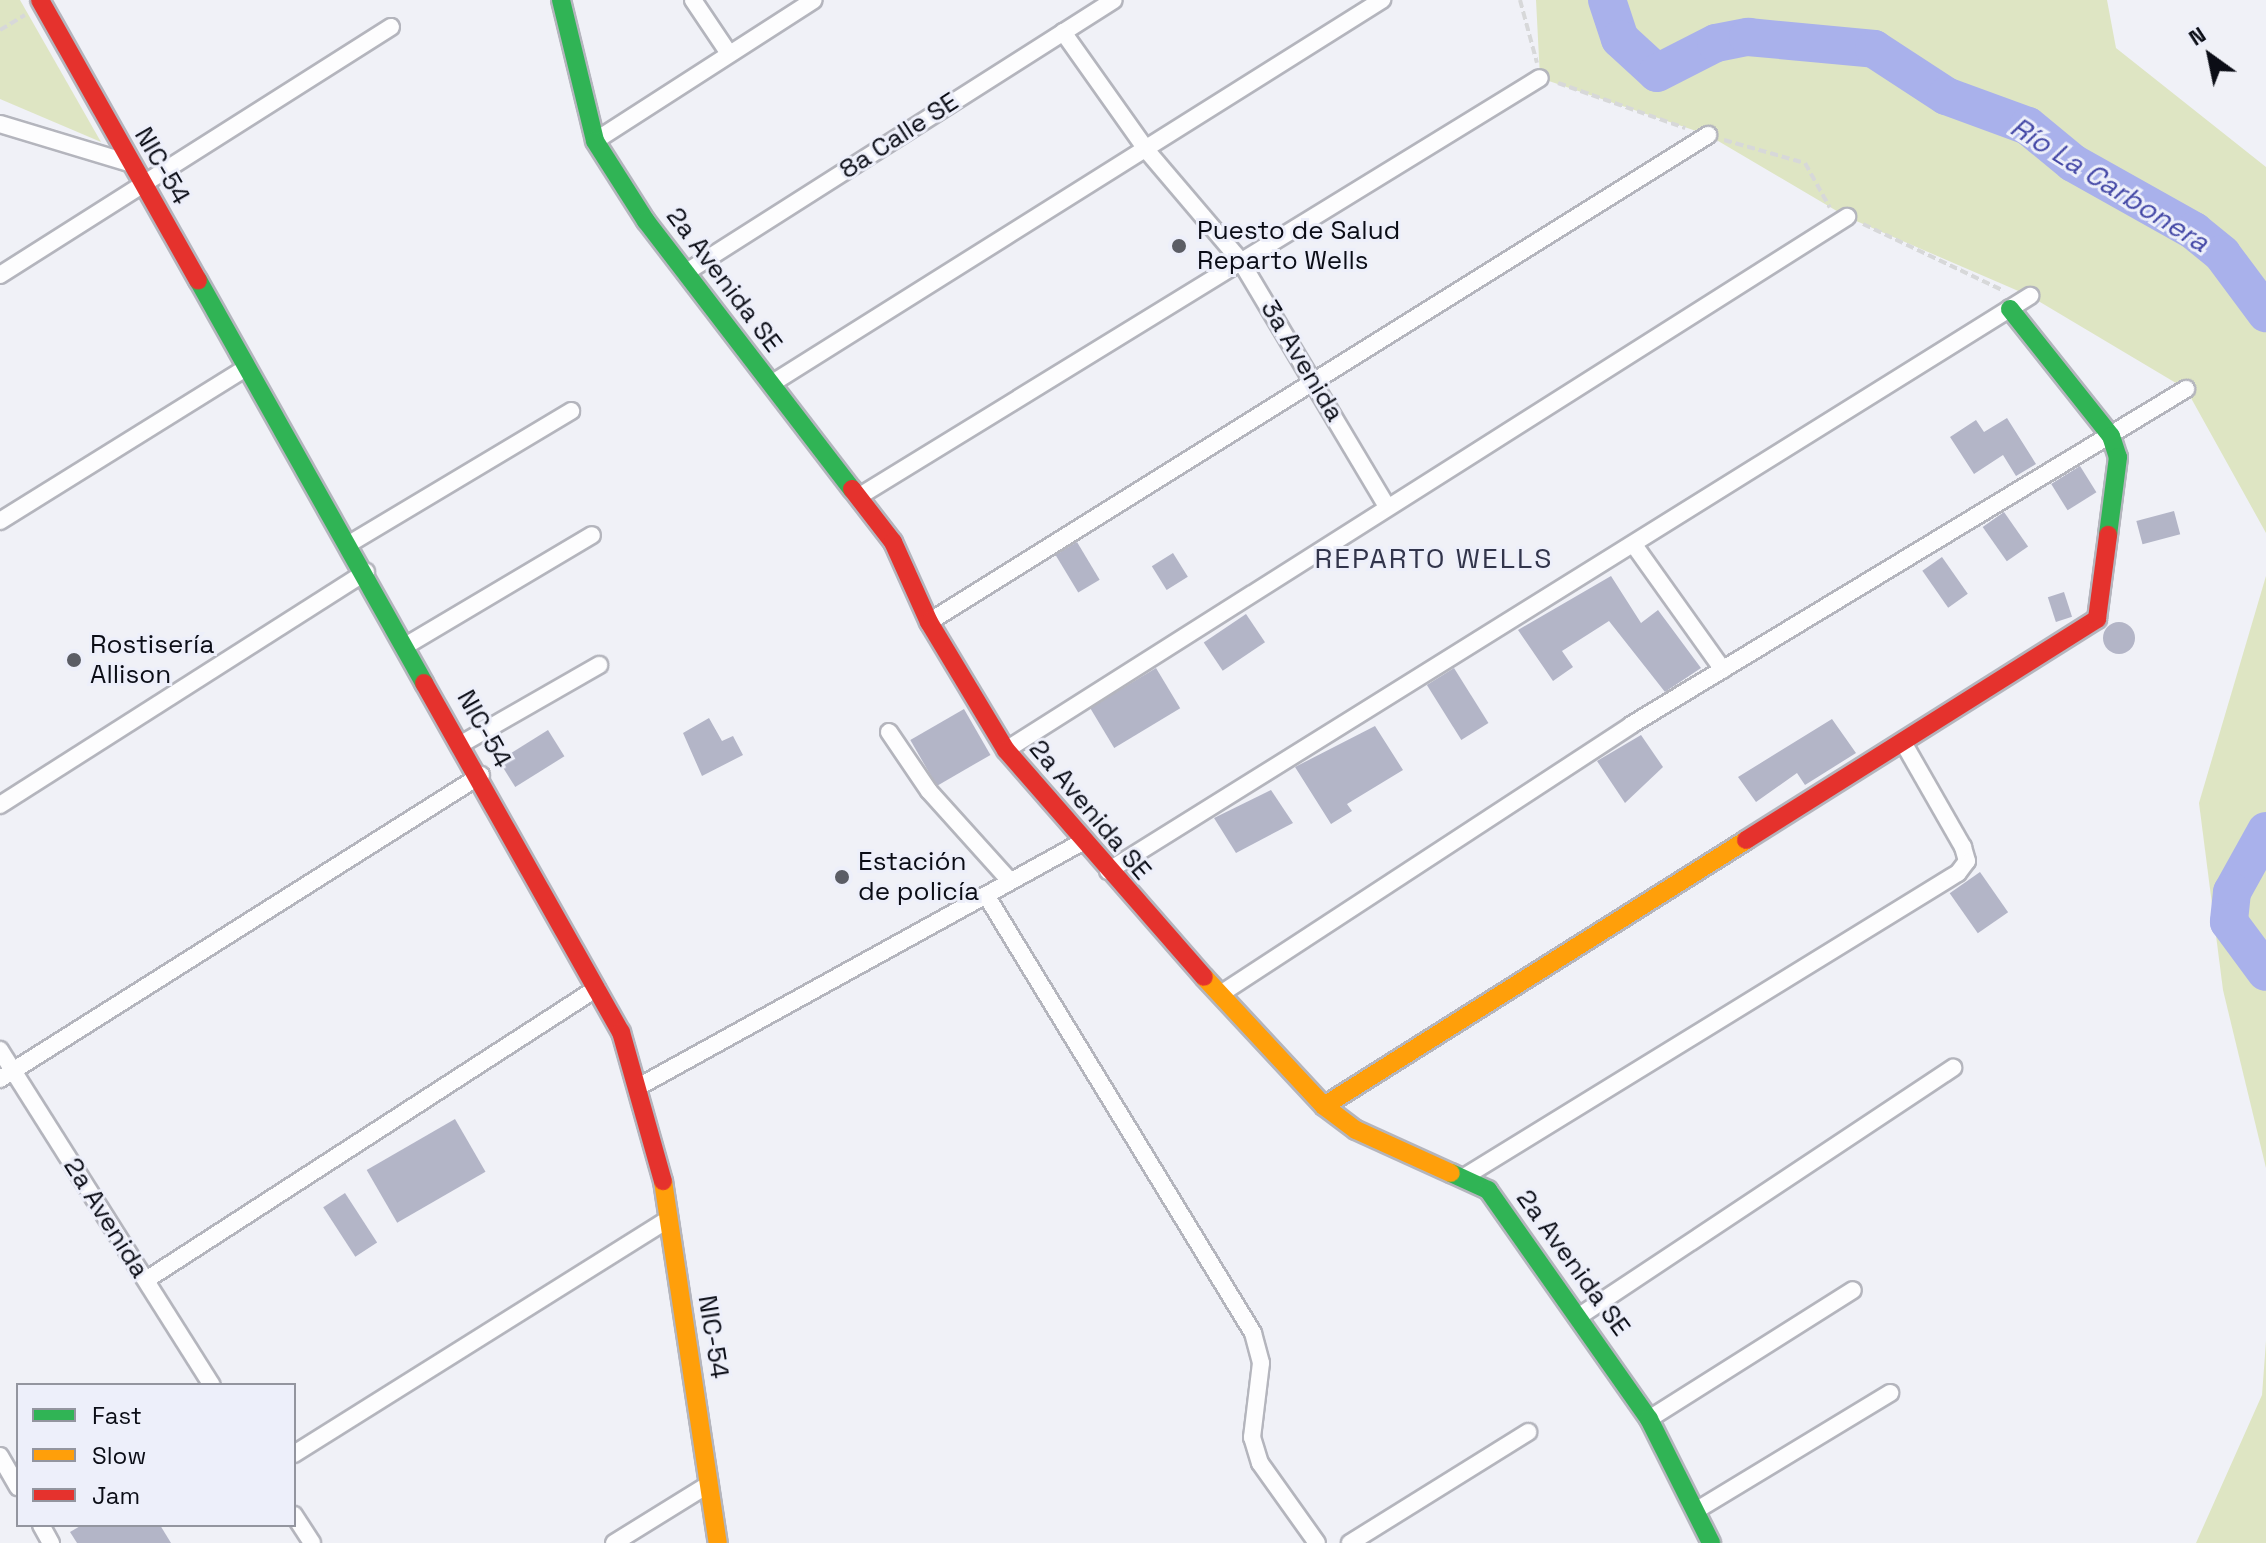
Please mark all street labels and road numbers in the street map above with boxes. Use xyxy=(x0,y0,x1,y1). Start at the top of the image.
street label: 8a Calle SE xyxy=(834,86,964,186)
street label: NIC-54 xyxy=(128,122,196,210)
street label: 2a Avenida SE xyxy=(659,201,789,359)
street label: 3a Avenida xyxy=(1254,295,1350,427)
street label: NIC-54 xyxy=(450,685,518,773)
street label: 2a Avenida SE xyxy=(1022,734,1158,886)
street label: 2a Avenida xyxy=(57,1152,155,1284)
street label: 2a Avenida SE xyxy=(1509,1184,1637,1342)
street label: NIC-54 xyxy=(691,1293,735,1381)

